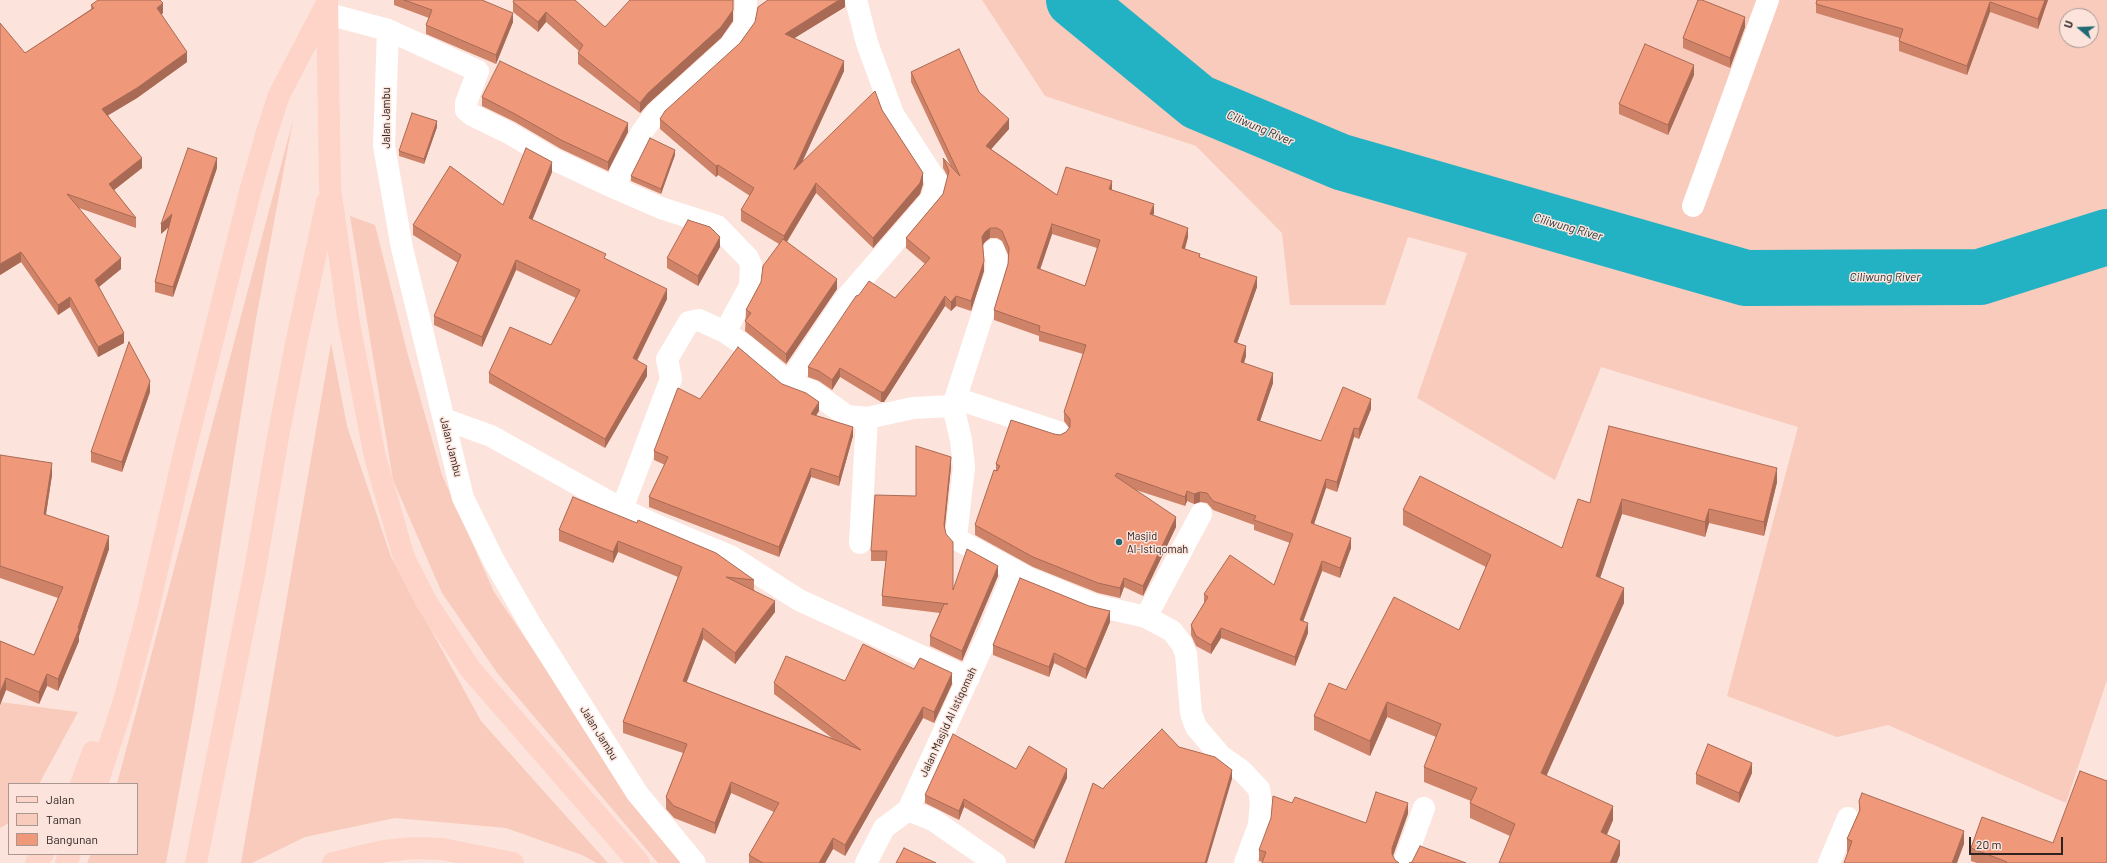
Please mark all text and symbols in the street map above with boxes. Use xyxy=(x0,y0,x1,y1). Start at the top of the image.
north arrow xyxy=(2059,8,2099,48)
text: U xyxy=(2061,19,2075,30)
street label: Jalan Jambu xyxy=(379,87,393,149)
water label: Ciliwung River xyxy=(1224,107,1296,149)
water label: Ciliwung River xyxy=(1532,210,1604,244)
water label: Ciliwung River xyxy=(1849,270,1921,284)
street label: Jalan Jambu xyxy=(437,416,465,478)
place label: Masjid Al-Istiqomah xyxy=(1127,529,1188,555)
marker: Masjid Al-Istiqomah xyxy=(1114,537,1124,547)
street label: Jalan Masjid Al Istiqomah xyxy=(917,665,979,779)
street label: Jalan Jambu xyxy=(577,704,621,762)
legend xyxy=(8,783,138,855)
text: Jalan xyxy=(46,792,74,806)
text: Taman xyxy=(46,812,81,826)
scale bar xyxy=(1971,829,2065,855)
text: Bangunan xyxy=(46,832,98,846)
text: 20 m xyxy=(1976,837,2002,851)

